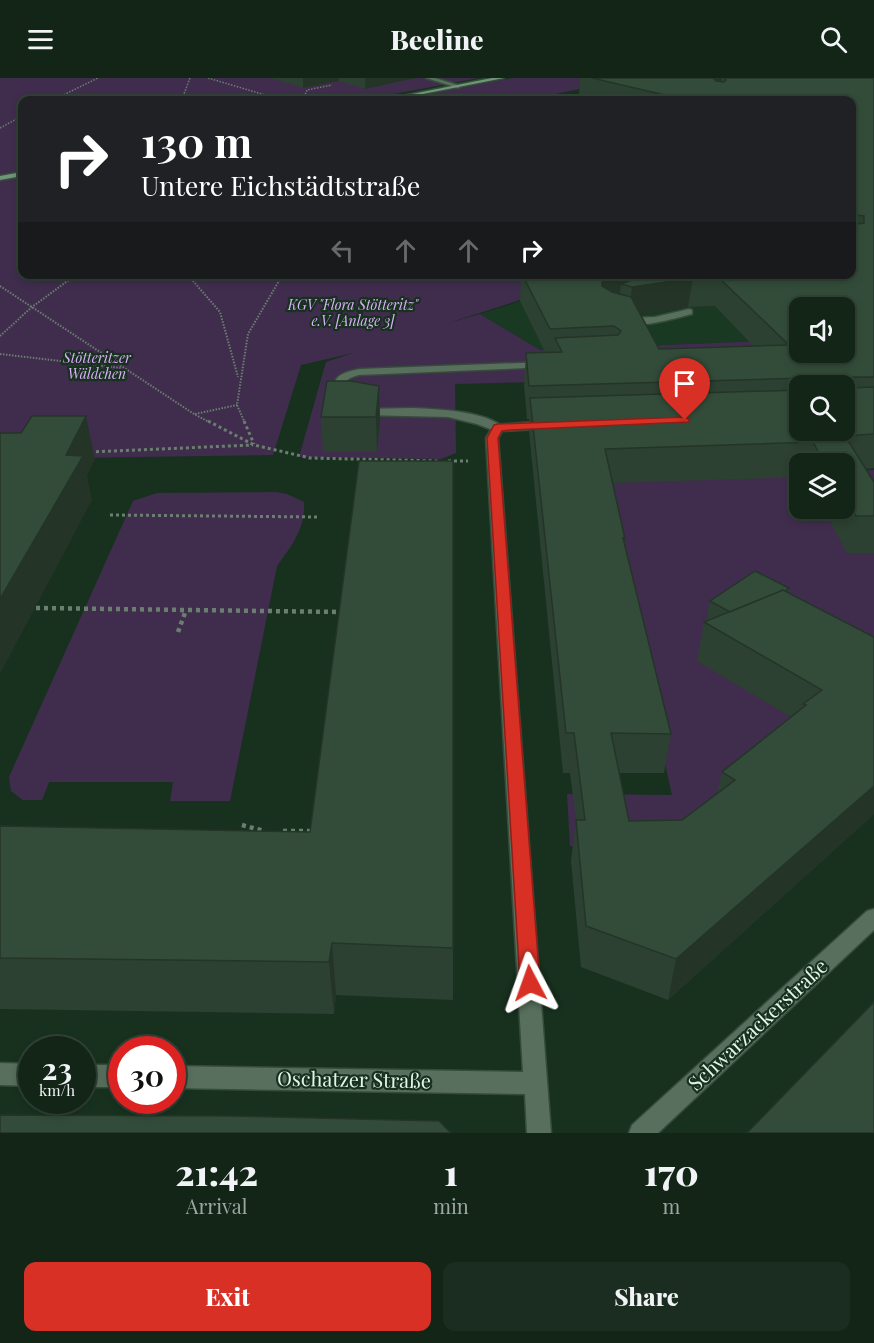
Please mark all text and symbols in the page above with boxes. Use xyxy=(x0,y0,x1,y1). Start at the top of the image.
text: Beeline xyxy=(390,21,484,57)
icon: menu xyxy=(24,23,57,56)
icon: search xyxy=(817,23,850,56)
text: 130 m xyxy=(141,113,252,169)
icon: right xyxy=(42,120,120,198)
text: Untere Eichstädtstraße xyxy=(141,167,420,203)
icon: left xyxy=(326,234,359,267)
icon: ahead xyxy=(389,234,422,267)
icon: ahead xyxy=(452,234,485,267)
icon: right xyxy=(515,234,548,267)
park label: KGV "Flora Stötteritz" e.V. [Anlage 3] xyxy=(287,295,419,330)
map controls xyxy=(789,297,855,519)
button: sound xyxy=(789,297,855,363)
park label: Stötteritzer Wäldchen xyxy=(62,348,132,383)
pin xyxy=(659,358,710,420)
icon: arrive xyxy=(668,367,701,400)
button: search xyxy=(789,375,855,441)
button: layers xyxy=(789,453,855,519)
position arrow xyxy=(498,951,562,1015)
street label: Schwarzackerstraße xyxy=(681,952,833,1096)
speed limit sign: 30 xyxy=(108,1036,186,1114)
text: 23 xyxy=(42,1048,72,1088)
street label: Oschatzer Straße xyxy=(277,1064,431,1093)
text: km/h xyxy=(39,1080,75,1100)
text: 21:42 xyxy=(175,1147,258,1195)
text: 1 xyxy=(444,1147,458,1195)
text: 170 xyxy=(644,1147,699,1195)
text: Arrival xyxy=(186,1192,247,1219)
text: min xyxy=(433,1192,469,1219)
text: m xyxy=(663,1192,680,1219)
button: Exit xyxy=(24,1262,431,1331)
button: Share xyxy=(443,1262,850,1331)

